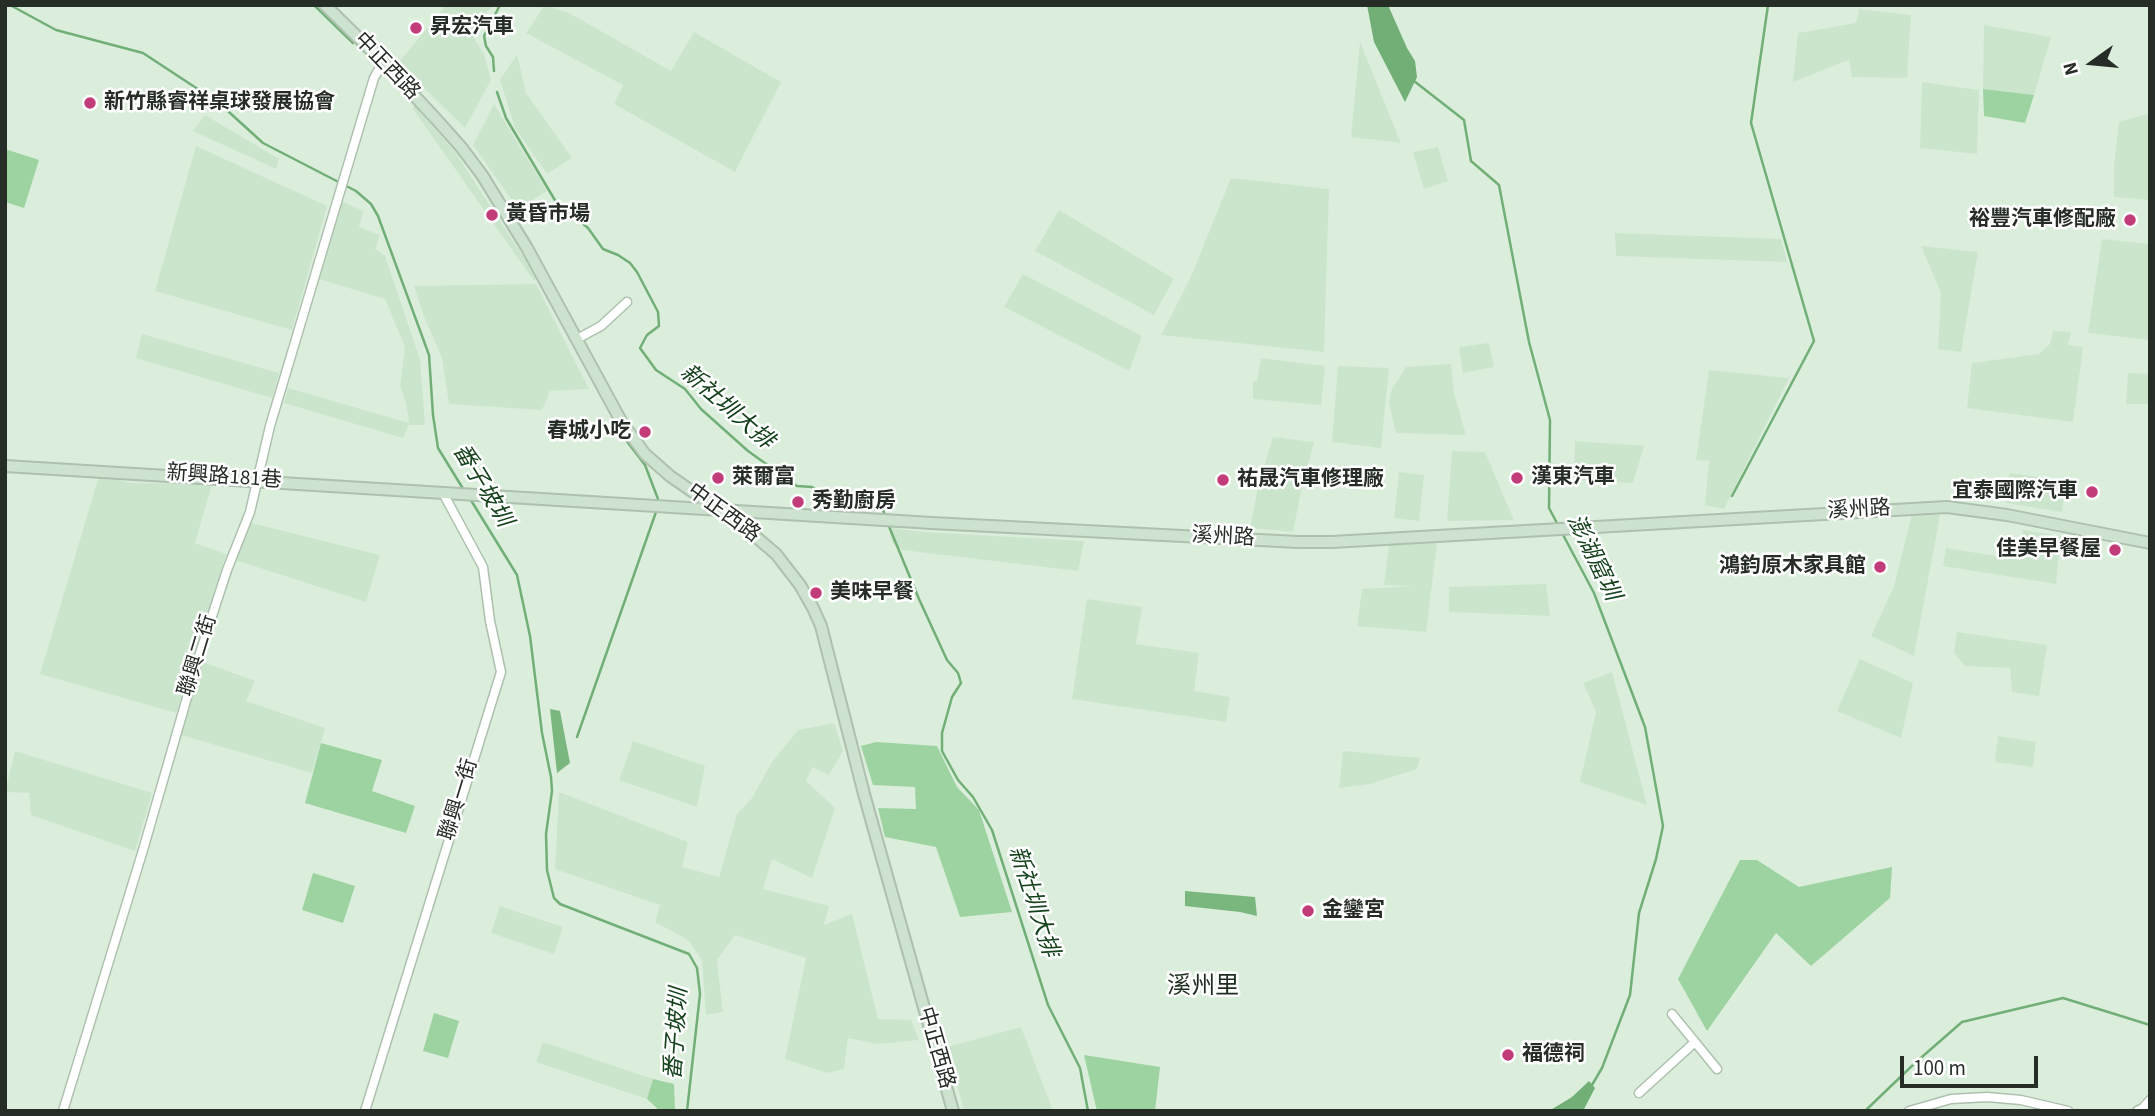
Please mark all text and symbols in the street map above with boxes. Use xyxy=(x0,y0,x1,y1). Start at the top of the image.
place label: 昇宏汽車 xyxy=(430,15,514,41)
marker: 昇宏汽車 xyxy=(408,20,424,36)
street label: 中正西路 xyxy=(348,28,424,106)
north arrow xyxy=(2057,28,2127,98)
text: N xyxy=(2057,59,2086,78)
place label: 新竹縣睿祥桌球發展協會 xyxy=(104,90,335,116)
marker: 新竹縣睿祥桌球發展協會 xyxy=(82,95,98,111)
place label: 黃昏市場 xyxy=(506,202,590,228)
marker: 黃昏市場 xyxy=(484,207,500,223)
place label: 裕豐汽車修配廠 xyxy=(1969,207,2116,233)
marker: 裕豐汽車修配廠 xyxy=(2122,212,2138,228)
water label: 新社圳大排 xyxy=(674,360,778,456)
place label: 春城小吃 xyxy=(547,419,631,445)
marker: 春城小吃 xyxy=(637,424,653,440)
water label: 番子坡圳 xyxy=(445,439,517,533)
street label: 新興路181巷 xyxy=(166,461,282,495)
place label: 萊爾富 xyxy=(732,465,795,491)
place label: 漢東汽車 xyxy=(1531,465,1615,491)
place label: 祐晟汽車修理廠 xyxy=(1237,467,1384,493)
marker: 萊爾富 xyxy=(710,470,726,486)
marker: 漢東汽車 xyxy=(1509,470,1525,486)
marker: 祐晟汽車修理廠 xyxy=(1215,472,1231,488)
street label: 中正西路 xyxy=(682,479,764,549)
place label: 宜泰國際汽車 xyxy=(1952,479,2078,505)
marker: 宜泰國際汽車 xyxy=(2084,484,2100,500)
place label: 秀勤廚房 xyxy=(812,489,896,515)
marker: 秀勤廚房 xyxy=(790,494,806,510)
street label: 溪州路 xyxy=(1827,497,1891,525)
water label: 澎湖窟圳 xyxy=(1559,511,1625,605)
street label: 溪州路 xyxy=(1191,524,1255,552)
place label: 佳美早餐屋 xyxy=(1996,537,2101,563)
marker: 佳美早餐屋 xyxy=(2107,542,2123,558)
place label: 鴻鈞原木家具館 xyxy=(1719,554,1866,580)
marker: 鴻鈞原木家具館 xyxy=(1872,559,1888,575)
place label: 美味早餐 xyxy=(830,580,914,606)
marker: 美味早餐 xyxy=(808,585,824,601)
street label: 聯興二街 xyxy=(175,612,223,700)
street label: 聯興一街 xyxy=(436,756,484,844)
water label: 新社圳大排 xyxy=(1001,843,1063,961)
place label: 金鑾宮 xyxy=(1322,898,1385,924)
marker: 金鑾宮 xyxy=(1300,903,1316,919)
district label: 溪州里 xyxy=(1167,974,1239,1002)
water label: 番子坡圳 xyxy=(661,987,695,1081)
street label: 中正西路 xyxy=(911,1004,959,1092)
place label: 福德祠 xyxy=(1522,1042,1585,1068)
scale bar xyxy=(1903,1042,2041,1086)
marker: 福德祠 xyxy=(1500,1047,1516,1063)
text: 100 m xyxy=(1913,1053,1966,1083)

